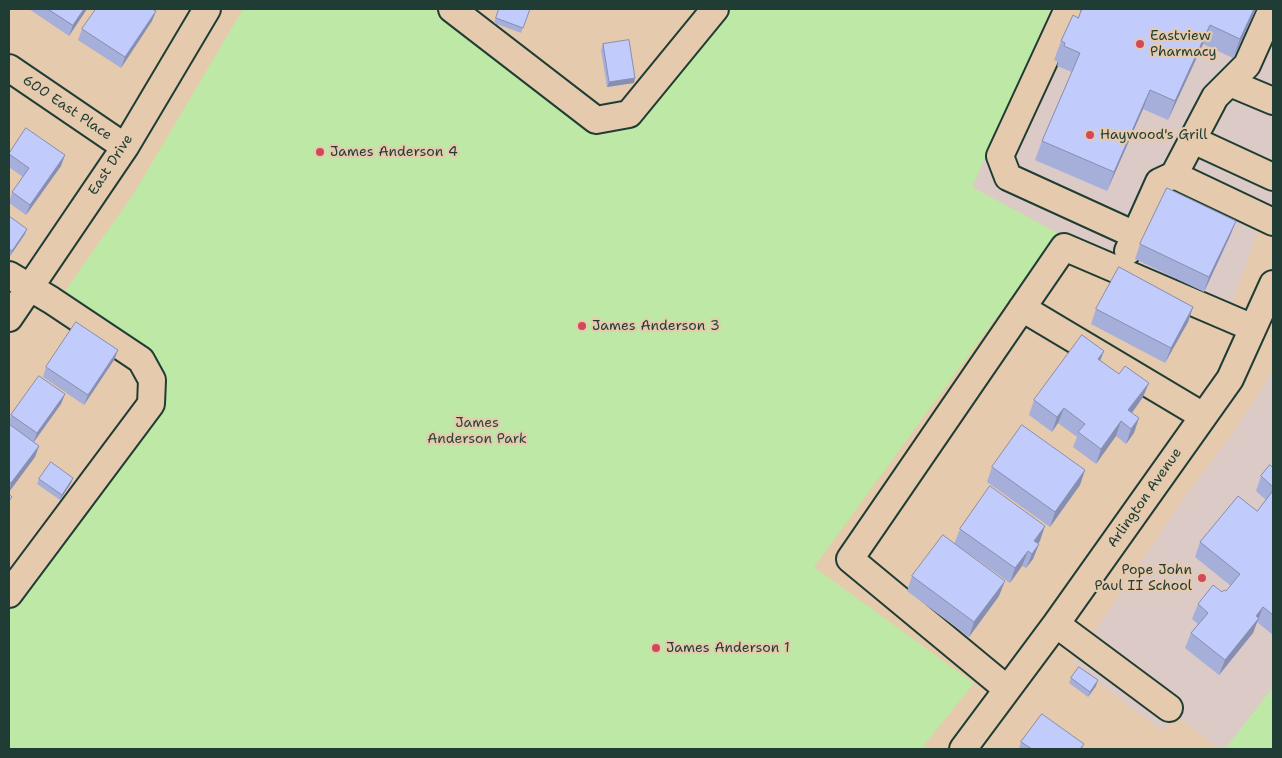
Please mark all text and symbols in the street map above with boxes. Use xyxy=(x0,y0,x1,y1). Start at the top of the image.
place label: Eastview Pharmacy xyxy=(1150,28,1217,60)
marker: Eastview Pharmacy xyxy=(1134,38,1146,50)
street label: 600 East Place xyxy=(19,72,115,144)
place label: Haywood's Grill xyxy=(1100,127,1207,143)
marker: Haywood's Grill xyxy=(1084,129,1096,141)
street label: East Drive xyxy=(85,131,137,199)
place label: James Anderson 4 xyxy=(330,144,458,160)
marker: James Anderson 4 xyxy=(314,146,326,158)
place label: James Anderson 3 xyxy=(592,318,720,334)
marker: James Anderson 3 xyxy=(576,320,588,332)
park label: James Anderson Park xyxy=(427,415,527,448)
street label: Arlington Avenue xyxy=(1104,445,1186,551)
place label: Pope John Paul II School xyxy=(1094,562,1192,594)
marker: Pope John Paul II School xyxy=(1196,572,1208,584)
place label: James Anderson 1 xyxy=(666,640,790,656)
marker: James Anderson 1 xyxy=(650,642,662,654)

